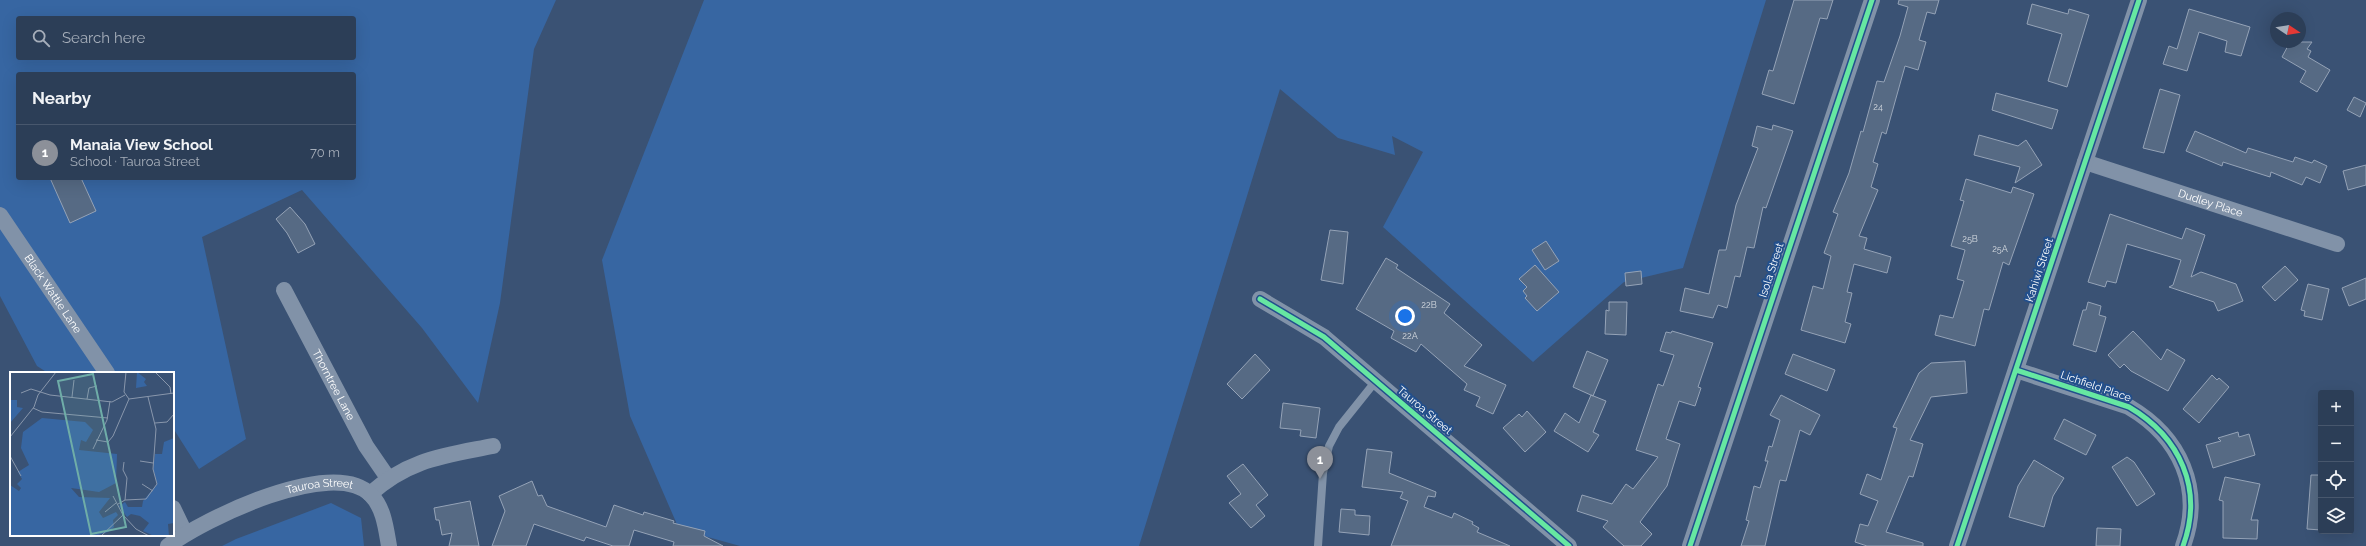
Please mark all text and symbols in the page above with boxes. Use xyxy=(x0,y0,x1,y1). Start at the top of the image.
north arrow xyxy=(2270,12,2306,48)
search box xyxy=(16,16,356,60)
icon: search xyxy=(30,27,52,49)
text: Search here xyxy=(62,29,145,47)
text: Nearby xyxy=(32,88,91,108)
house number: 24 xyxy=(1873,102,1883,112)
text: Manaia View School xyxy=(70,136,213,154)
text: 1 xyxy=(42,145,48,160)
text: 70 m xyxy=(310,145,340,160)
text: School · Tauroa Street xyxy=(70,154,200,169)
street label: Dudley Place xyxy=(2176,187,2245,220)
house number: 25B xyxy=(1962,234,1978,244)
street label: Kahiwi Street xyxy=(2023,236,2056,304)
street label: Isola Street xyxy=(1757,241,1787,299)
house number: 25A xyxy=(1992,244,2008,254)
street label: Black Wattle Lane xyxy=(22,252,84,336)
house number: 22B xyxy=(1421,300,1437,310)
your location xyxy=(1395,306,1415,326)
house number: 22A xyxy=(1402,331,1418,341)
street label: Thorntree Lane xyxy=(309,347,358,423)
street label: Lichfield Place xyxy=(2059,368,2133,405)
inset map xyxy=(10,372,174,536)
street label: Tauroa Street xyxy=(1395,384,1455,437)
map controls xyxy=(2318,390,2354,534)
button: + xyxy=(2318,390,2354,426)
button: − xyxy=(2318,426,2354,462)
pin: 1 xyxy=(1307,446,1333,479)
button: locate xyxy=(2318,462,2354,498)
street label: Tauroa Street xyxy=(285,477,355,497)
button: layers xyxy=(2318,498,2354,534)

